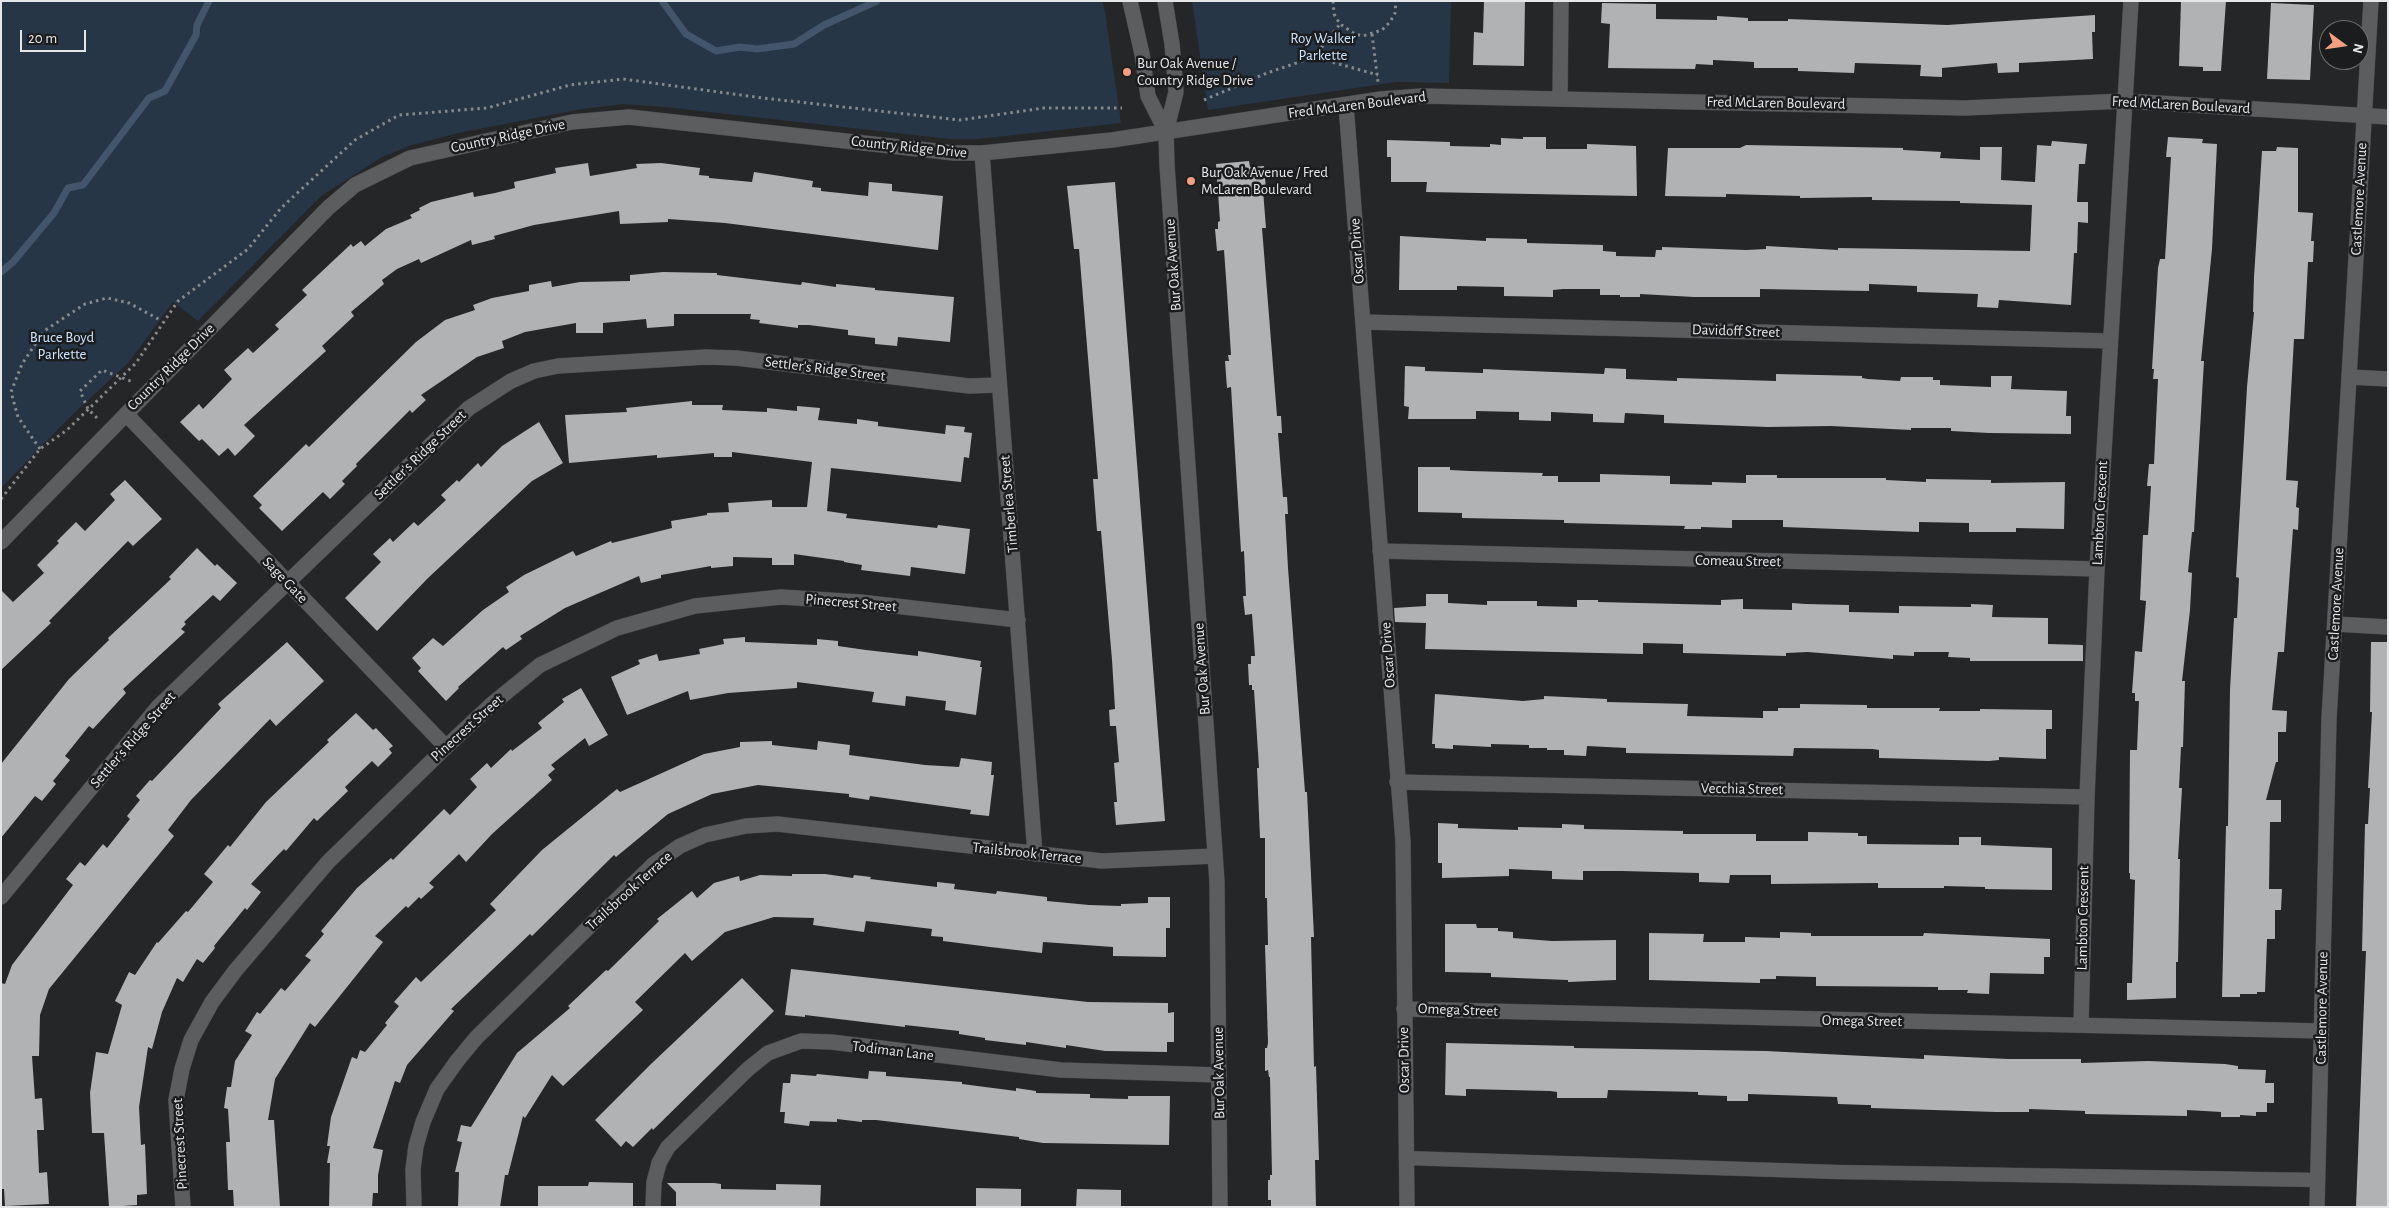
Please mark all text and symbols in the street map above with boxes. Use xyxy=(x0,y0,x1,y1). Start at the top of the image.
scale bar xyxy=(22,20,89,52)
north arrow xyxy=(2319,20,2369,70)
park label: Roy Walker Parkette xyxy=(1290,29,1356,64)
text: 20 m xyxy=(28,31,57,46)
text: N xyxy=(2350,42,2366,55)
place label: Bur Oak Avenue / Country Ridge Drive xyxy=(1137,54,1253,89)
marker: Bur Oak Avenue / Country Ridge Drive xyxy=(1121,66,1133,78)
street label: Fred McLaren Boulevard xyxy=(1287,88,1427,122)
street label: Fred McLaren Boulevard xyxy=(2111,92,2251,118)
street label: Fred McLaren Boulevard xyxy=(1706,93,1846,113)
street label: Country Ridge Drive xyxy=(449,115,567,157)
street label: Country Ridge Drive xyxy=(850,132,968,162)
street label: Castlemore Avenue xyxy=(2347,142,2371,256)
place label: Bur Oak Avenue / Fred McLaren Boulevard xyxy=(1201,163,1328,198)
marker: Bur Oak Avenue / Fred McLaren Boulevard xyxy=(1185,175,1197,187)
street label: Oscar Drive xyxy=(1346,217,1368,285)
street label: Bur Oak Avenue xyxy=(1161,218,1185,312)
street label: Country Ridge Drive xyxy=(123,319,219,415)
street label: Davidoff Street xyxy=(1692,320,1780,342)
park label: Bruce Boyd Parkette xyxy=(30,328,94,363)
street label: Settler's Ridge Street xyxy=(764,353,886,385)
street label: Settler's Ridge Street xyxy=(370,406,470,504)
street label: Timberlea Street xyxy=(996,455,1022,553)
street label: Lambton Crescent xyxy=(2088,460,2112,566)
street label: Castlemore Avenue xyxy=(2324,547,2348,661)
street label: Comeau Street xyxy=(1695,551,1781,571)
street label: Sage Gate xyxy=(258,553,312,607)
street label: Pinecrest Street xyxy=(805,590,897,616)
street label: Oscar Drive xyxy=(1377,621,1399,689)
street label: Bur Oak Avenue xyxy=(1190,622,1214,716)
street label: Settler's Ridge Street xyxy=(86,688,180,792)
street label: Pinecrest Street xyxy=(427,691,507,765)
street label: Vecchia Street xyxy=(1701,779,1783,799)
street label: Trailsbrook Terrace xyxy=(971,838,1083,868)
street label: Trailsbrook Terrace xyxy=(582,848,676,934)
street label: Lambton Crescent xyxy=(2073,865,2093,971)
street label: Castlemore Avenue xyxy=(2312,951,2332,1065)
street label: Omega Street xyxy=(1418,1000,1498,1020)
street label: Omega Street xyxy=(1822,1011,1902,1031)
street label: Bur Oak Avenue xyxy=(1209,1027,1229,1119)
street label: Oscar Drive xyxy=(1394,1027,1414,1093)
street label: Todiman Lane xyxy=(851,1037,935,1065)
street label: Pinecrest Street xyxy=(169,1098,191,1190)

